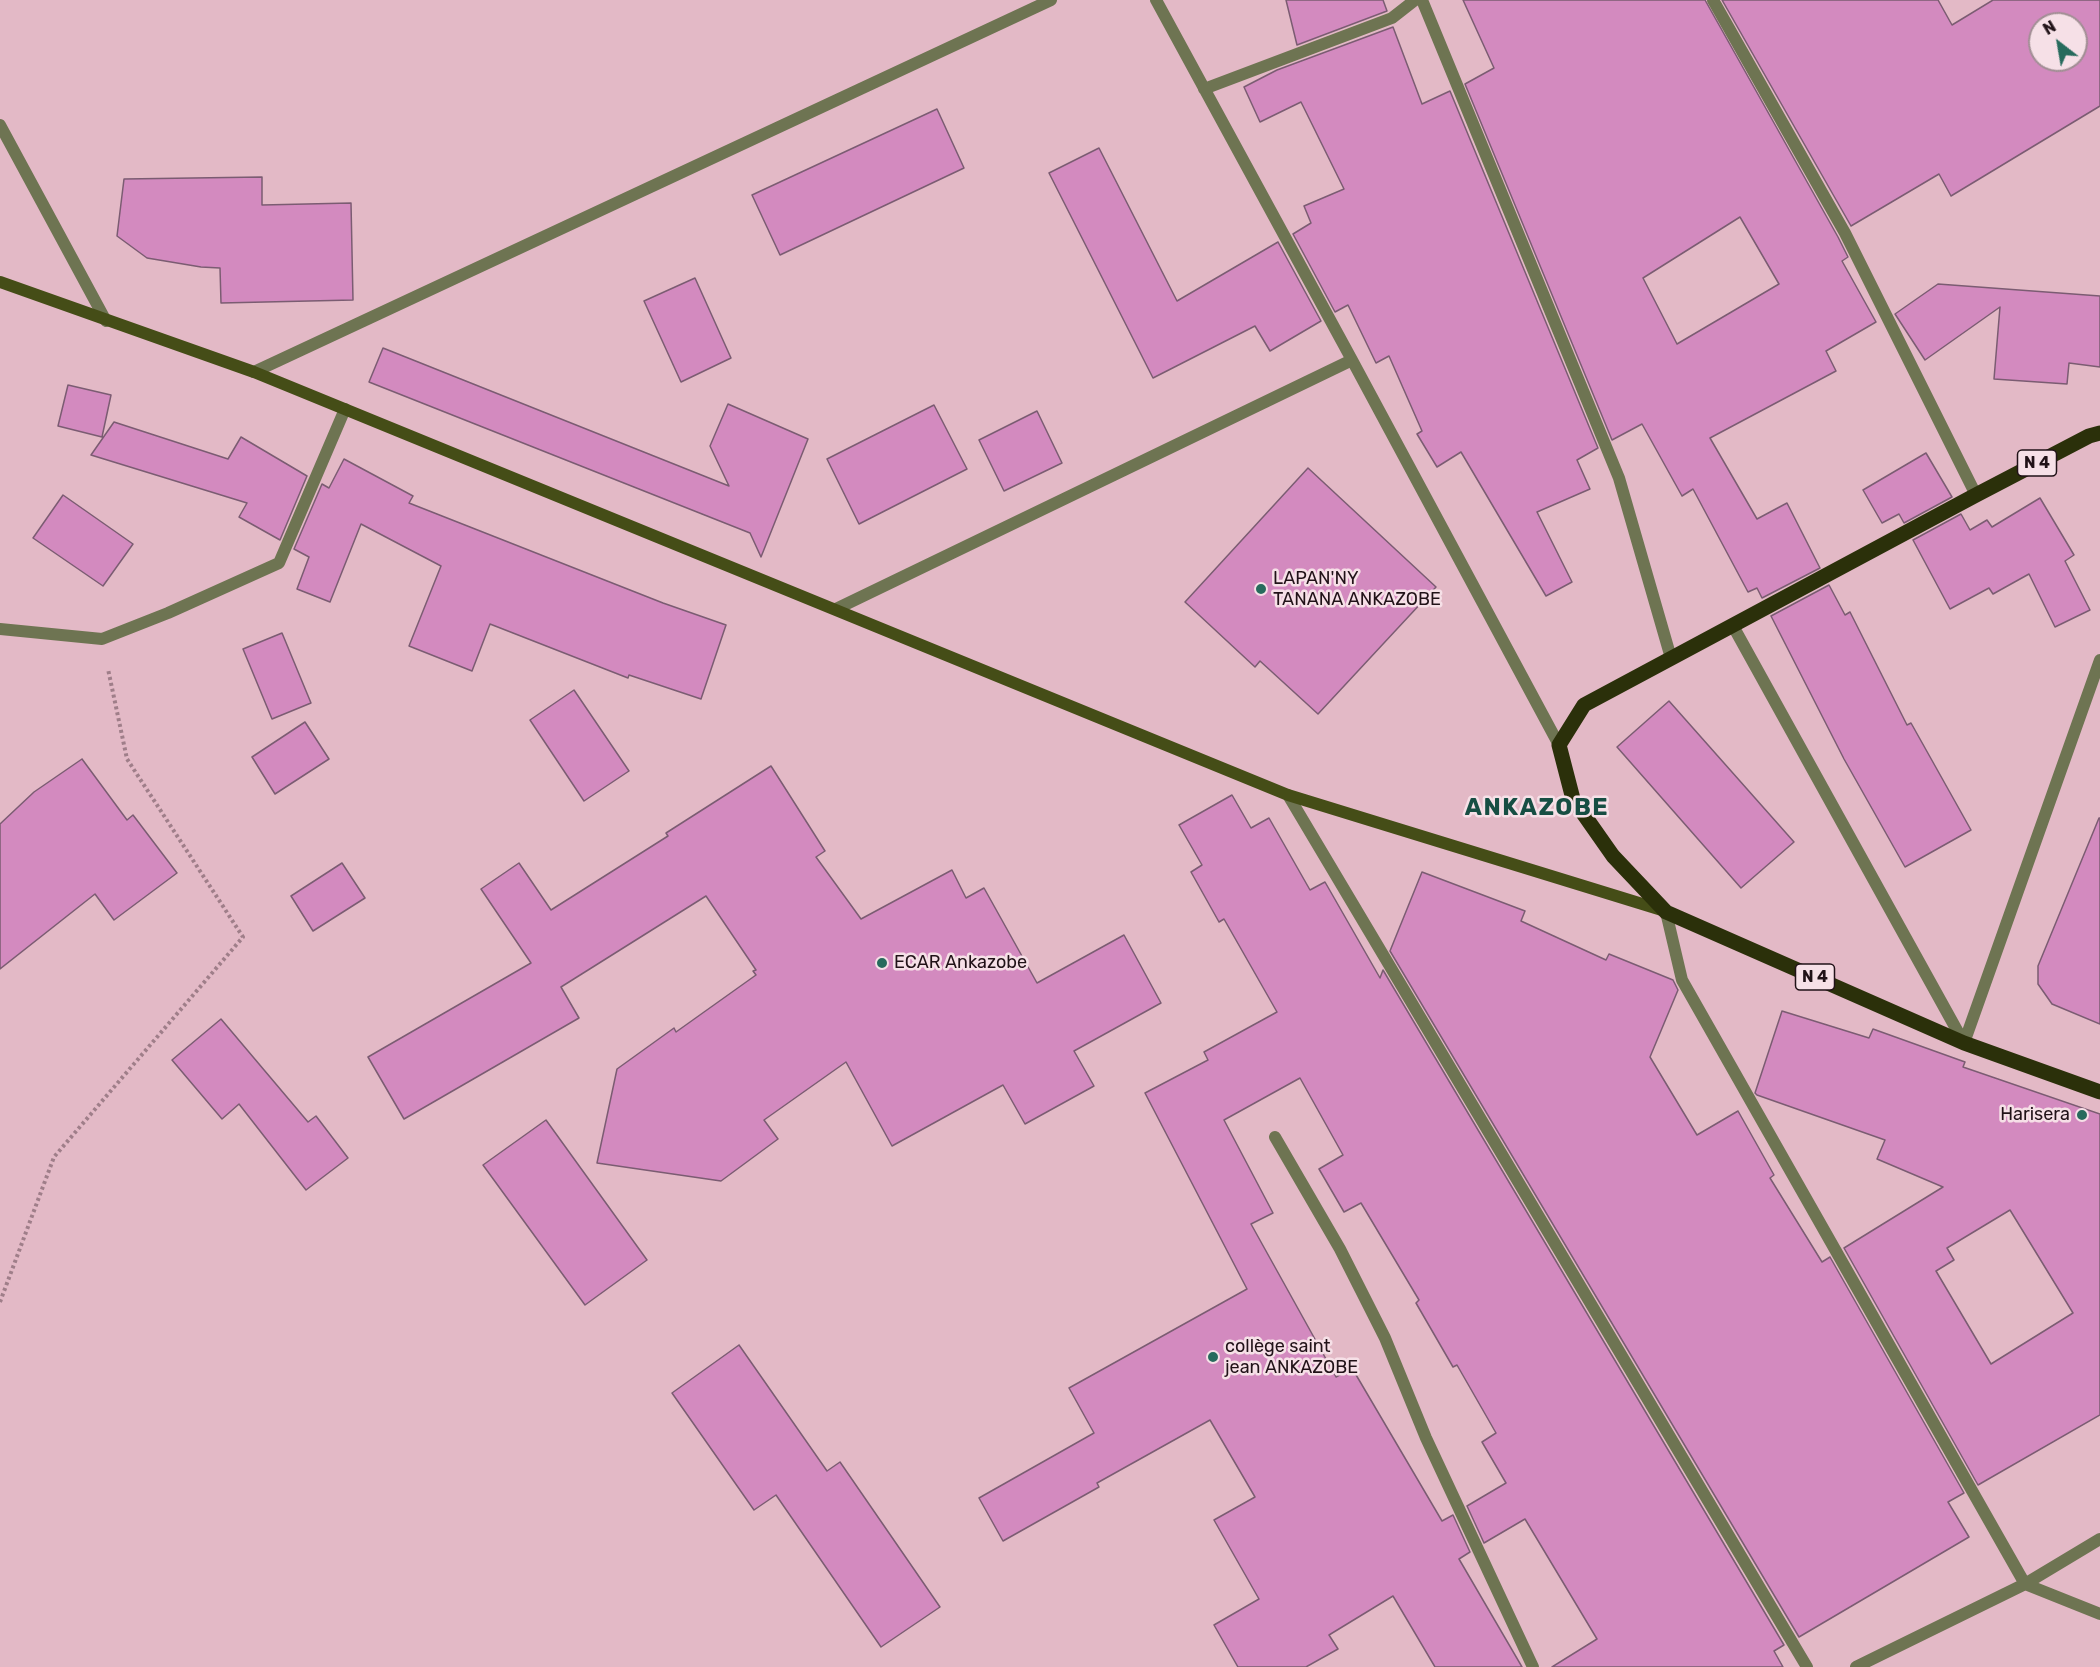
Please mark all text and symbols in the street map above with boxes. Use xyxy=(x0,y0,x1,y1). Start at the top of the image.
north arrow xyxy=(2028,12,2088,72)
text: N xyxy=(2040,17,2059,39)
road number: N 4 xyxy=(2018,450,2056,476)
place label: LAPAN'NY TANANA ANKAZOBE xyxy=(1273,568,1441,610)
marker: LAPAN'NY TANANA ANKAZOBE xyxy=(1254,582,1268,596)
district label: ANKAZOBE xyxy=(1465,794,1609,822)
place label: ECAR Ankazobe xyxy=(894,952,1027,974)
marker: ECAR Ankazobe xyxy=(875,956,889,970)
road number: N 4 xyxy=(1796,964,1834,990)
place label: Harisera xyxy=(2000,1104,2070,1126)
marker: Harisera xyxy=(2075,1108,2089,1122)
place label: collège saint jean ANKAZOBE xyxy=(1225,1336,1358,1378)
marker: collège saint jean ANKAZOBE xyxy=(1206,1350,1220,1364)

